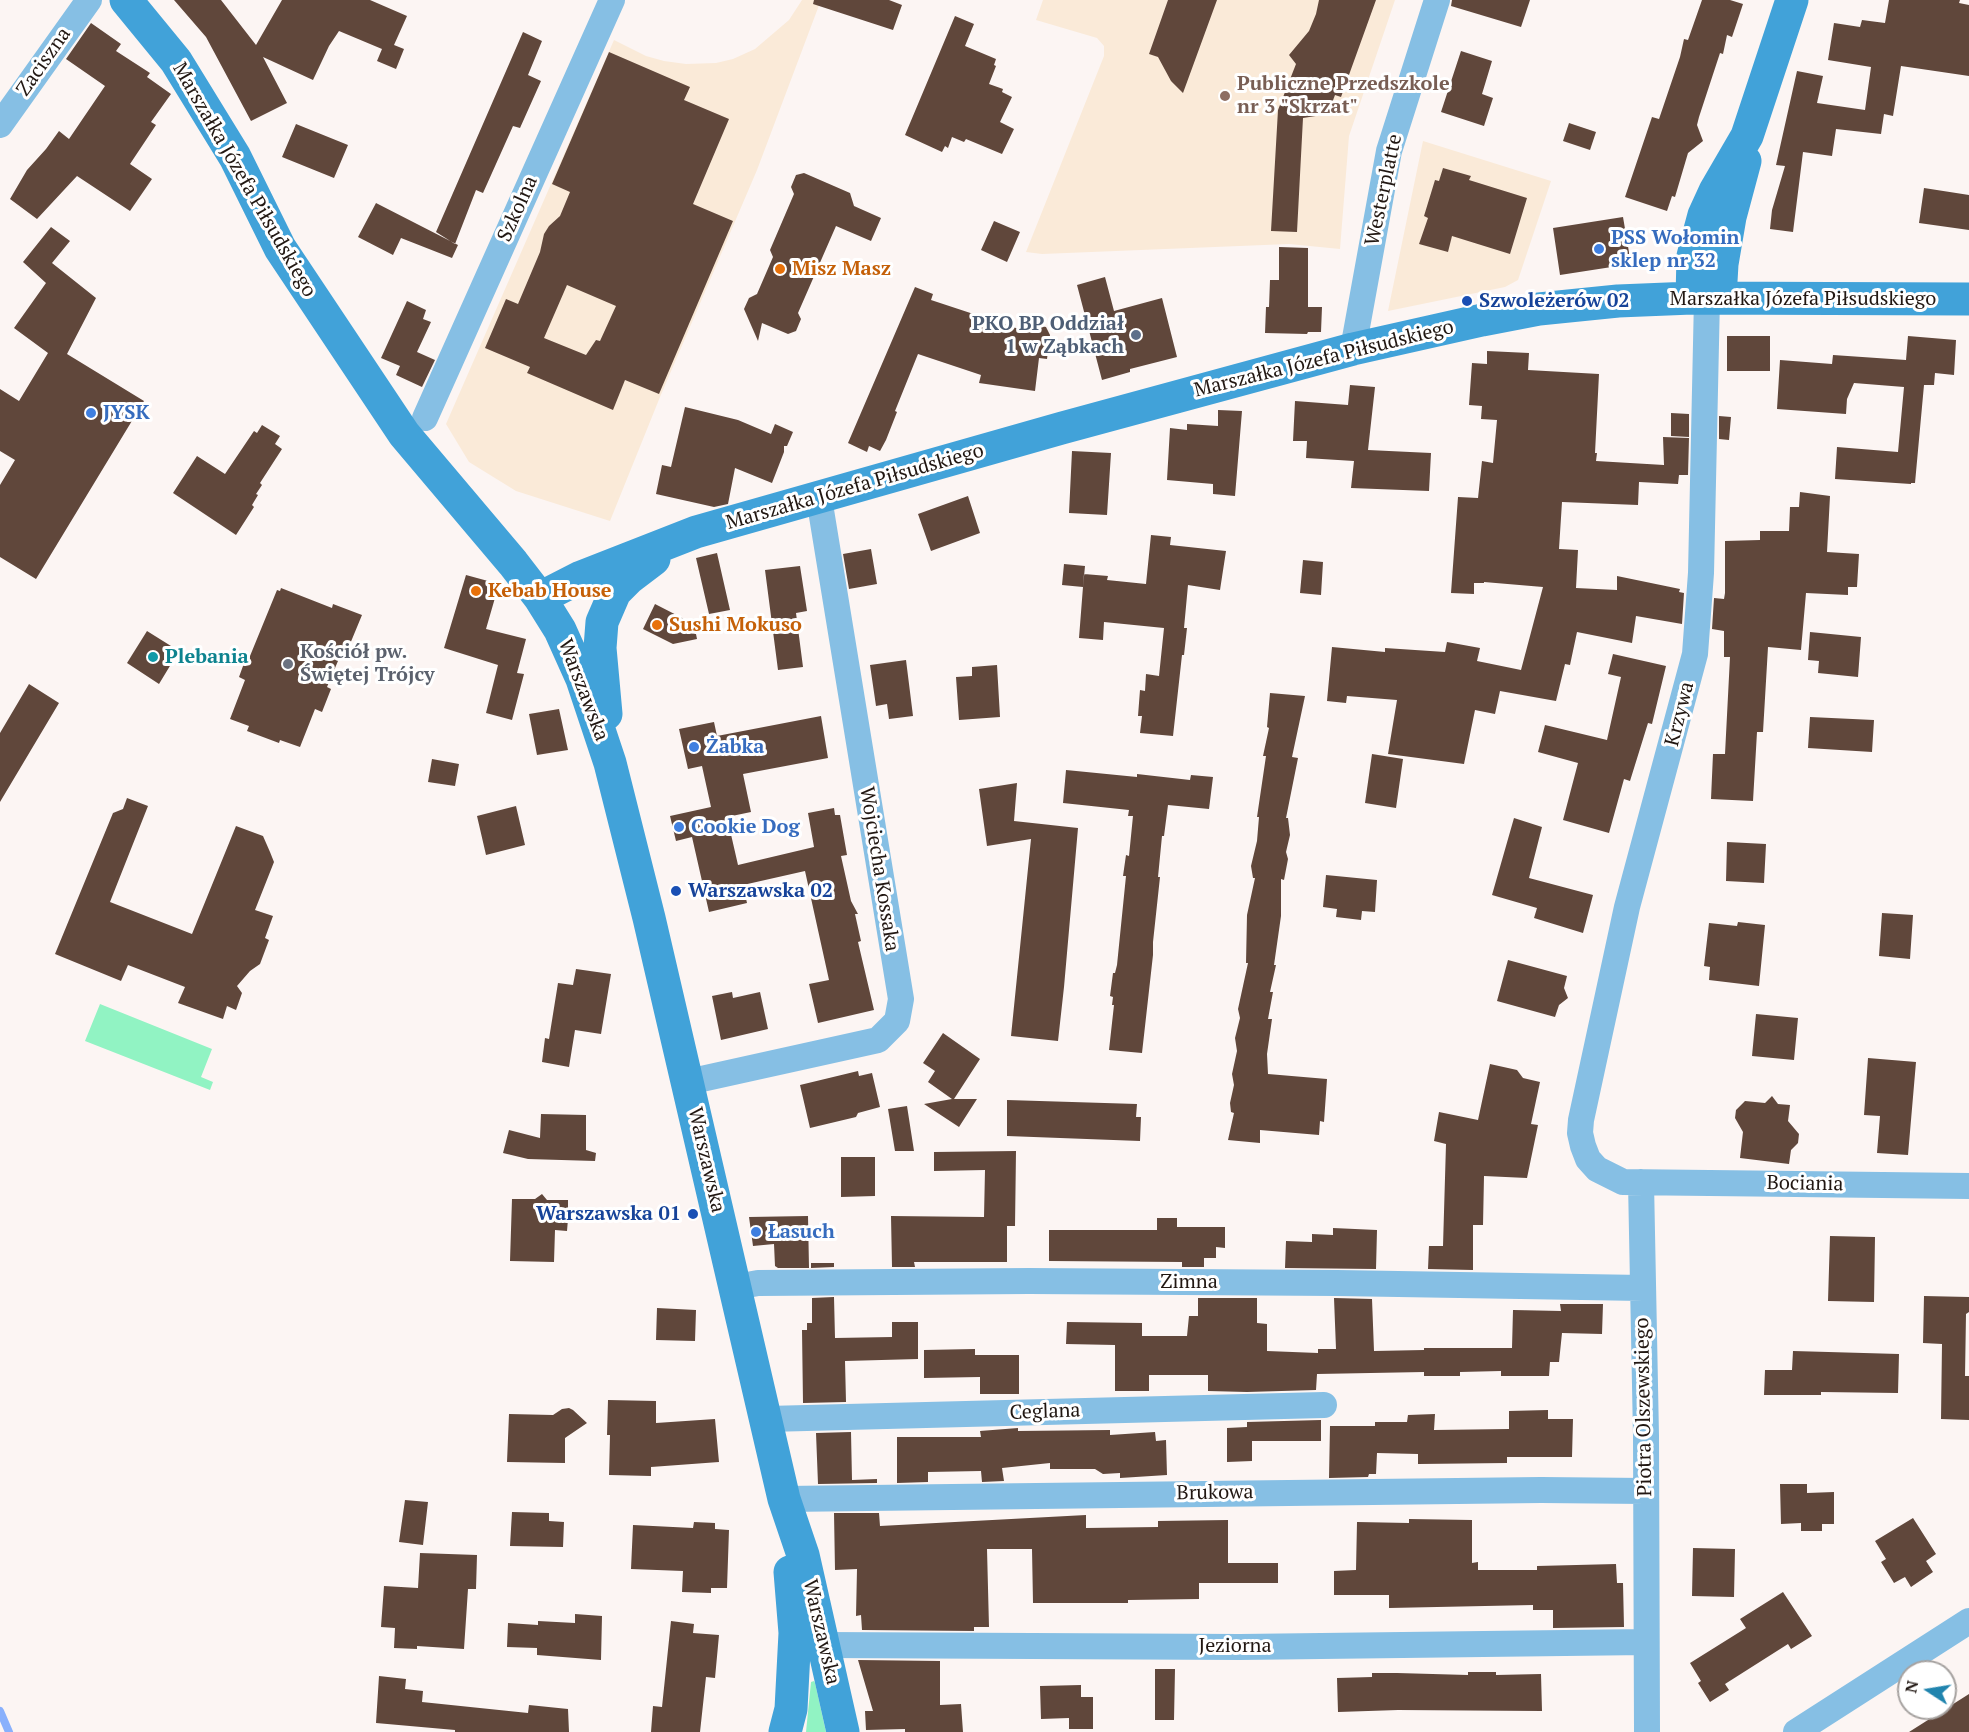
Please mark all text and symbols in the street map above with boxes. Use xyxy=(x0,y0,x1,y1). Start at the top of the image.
street label: Zaciszna xyxy=(12,23,76,101)
street label: Marszałka Józefa Piłsudskiego xyxy=(167,58,321,302)
place label: Publiczne Przedszkole nr 3 "Skrzat" xyxy=(1237,72,1450,119)
marker: Publiczne Przedszkole nr 3 "Skrzat" xyxy=(1218,89,1232,103)
street label: Westerplatte xyxy=(1360,132,1408,248)
street label: Szkolna xyxy=(493,172,543,246)
place label: PSS Wołomin sklep nr 32 xyxy=(1611,226,1739,273)
marker: PSS Wołomin sklep nr 32 xyxy=(1592,242,1606,256)
place label: Misz Masz xyxy=(792,257,891,281)
marker: Misz Masz xyxy=(773,262,787,276)
street label: Marszałka Józefa Piłsudskiego xyxy=(1670,287,1936,311)
place label: Szwoleżerów 02 xyxy=(1479,289,1630,313)
marker: Szwoleżerów 02 xyxy=(1460,294,1474,308)
place label: PKO BP Oddział 1 w Ząbkach xyxy=(972,312,1124,359)
street label: Marszałka Józefa Piłsudskiego xyxy=(1192,315,1456,403)
marker: PKO BP Oddział 1 w Ząbkach xyxy=(1129,328,1143,342)
place label: JYSK xyxy=(103,401,150,425)
marker: JYSK xyxy=(84,406,98,420)
street label: Marszałka Józefa Piłsudskiego xyxy=(723,439,987,535)
place label: Kebab House xyxy=(488,579,612,603)
marker: Kebab House xyxy=(469,584,483,598)
place label: Sushi Mokuso xyxy=(669,613,802,637)
marker: Sushi Mokuso xyxy=(650,618,664,632)
street label: Warszawska xyxy=(553,636,613,744)
place label: Kościół pw. Świętej Trójcy xyxy=(300,640,435,687)
place label: Plebania xyxy=(165,645,249,669)
marker: Plebania xyxy=(146,650,160,664)
marker: Kościół pw. Świętej Trójcy xyxy=(281,657,295,671)
street label: Krzywa xyxy=(1660,679,1700,749)
place label: Żabka xyxy=(706,735,764,759)
marker: Żabka xyxy=(687,740,701,754)
street label: Wojciecha Kossaka xyxy=(854,785,904,953)
place label: Cookie Dog xyxy=(691,815,800,839)
marker: Cookie Dog xyxy=(672,820,686,834)
place label: Warszawska 02 xyxy=(688,879,833,903)
marker: Warszawska 02 xyxy=(669,884,683,898)
street label: Warszawska xyxy=(682,1105,730,1215)
street label: Bociania xyxy=(1766,1171,1844,1197)
place label: Warszawska 01 xyxy=(536,1202,681,1226)
marker: Warszawska 01 xyxy=(686,1207,700,1221)
place label: Łasuch xyxy=(768,1220,835,1244)
marker: Łasuch xyxy=(749,1225,763,1239)
street label: Zimna xyxy=(1160,1270,1218,1294)
street label: Piotra Olszewskiego xyxy=(1630,1317,1658,1497)
street label: Ceglana xyxy=(1009,1399,1081,1425)
street label: Brukowa xyxy=(1176,1480,1254,1506)
street label: Warszawska xyxy=(797,1577,845,1687)
street label: Jeziorna xyxy=(1198,1634,1272,1658)
north arrow xyxy=(1897,1660,1957,1720)
text: N xyxy=(1899,1678,1923,1695)

